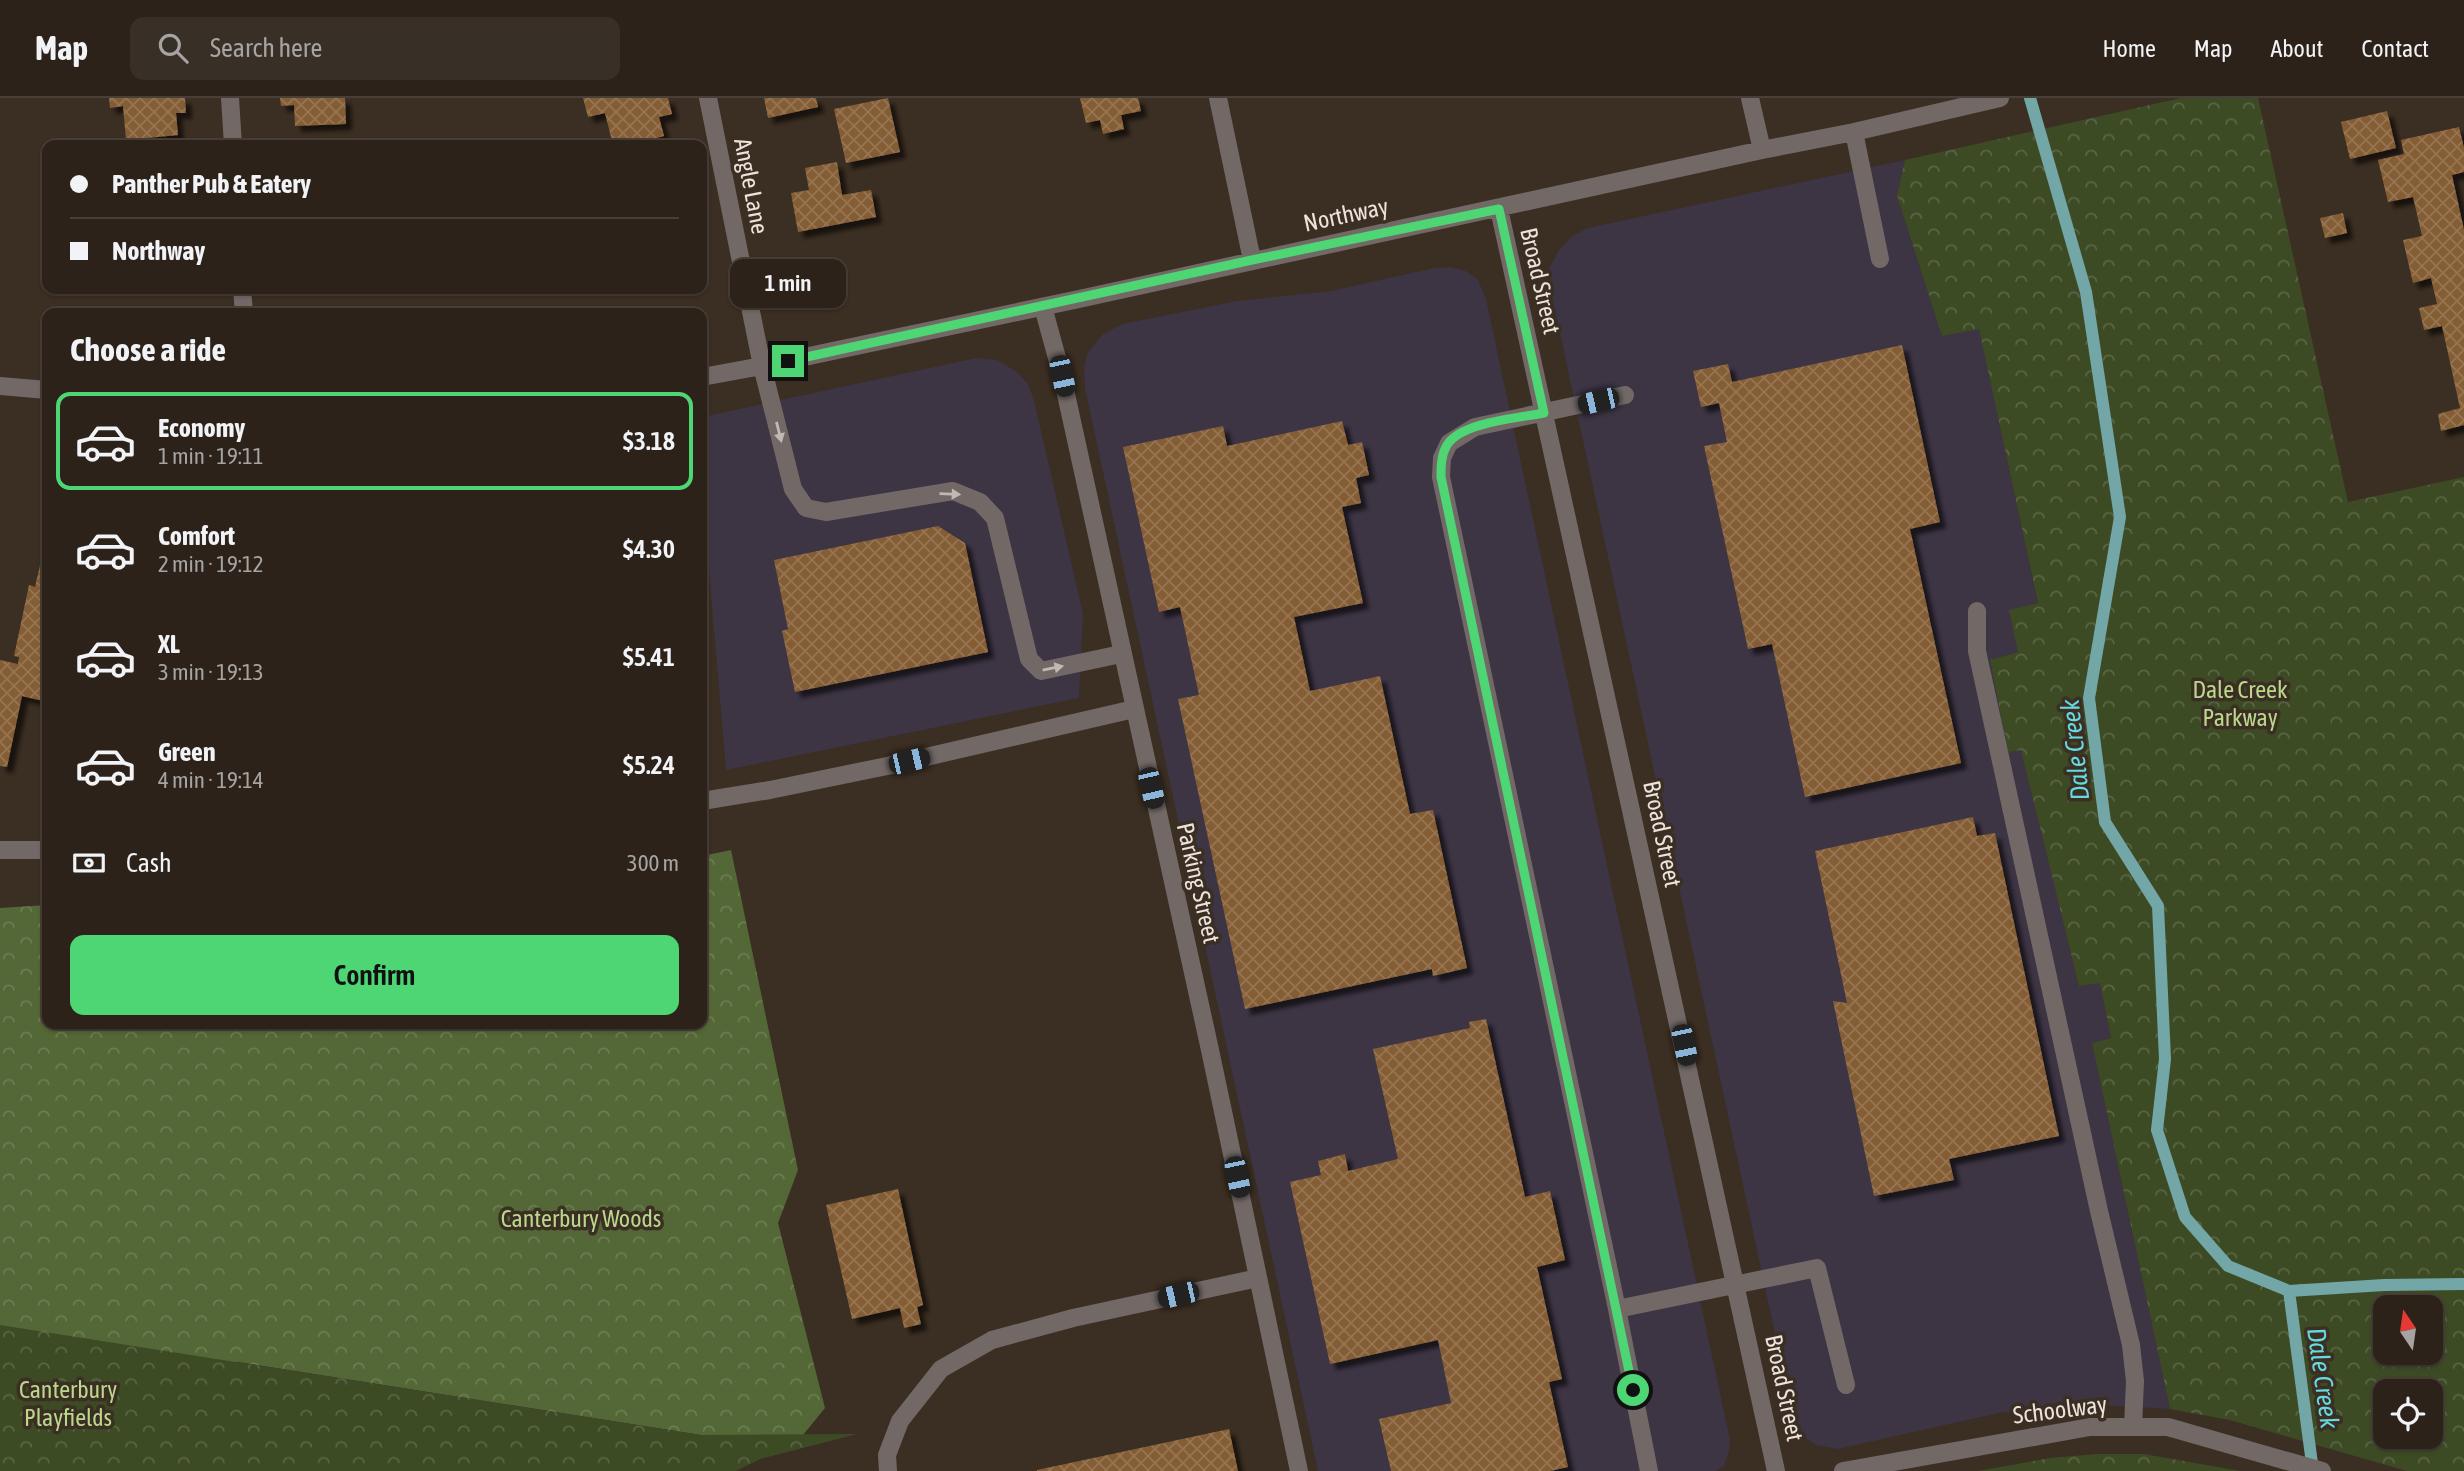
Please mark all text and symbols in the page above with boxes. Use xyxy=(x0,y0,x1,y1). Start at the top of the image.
search box xyxy=(130,17,620,80)
text: Map xyxy=(35,29,88,67)
icon: search xyxy=(154,29,192,67)
text: Search here xyxy=(210,33,322,63)
text: Home xyxy=(2102,35,2156,62)
text: Map xyxy=(2194,35,2232,62)
text: About xyxy=(2270,35,2323,62)
text: Contact xyxy=(2361,35,2429,62)
street label: Angle Lane xyxy=(729,136,774,236)
text: Panther Pub & Eatery xyxy=(112,169,311,199)
street label: Northway xyxy=(1301,192,1391,237)
street label: Broad Street xyxy=(1515,225,1566,337)
text: Northway xyxy=(112,236,205,266)
callout: 1 min xyxy=(730,260,846,308)
text: 1 min xyxy=(765,270,811,296)
text: Choose a ride xyxy=(70,331,226,368)
route end xyxy=(772,345,804,377)
car xyxy=(1048,353,1077,399)
car xyxy=(1576,386,1621,416)
icon: car xyxy=(74,410,137,473)
text: Economy xyxy=(158,413,245,443)
one-way arrow xyxy=(774,422,785,444)
text: $3.18 xyxy=(623,426,675,456)
text: 1 min · 19:11 xyxy=(158,443,264,469)
one-way arrow xyxy=(939,488,961,499)
icon: car xyxy=(74,518,137,581)
text: Comfort xyxy=(158,521,235,551)
text: $4.30 xyxy=(623,534,675,564)
text: 2 min · 19:12 xyxy=(158,551,264,577)
icon: car xyxy=(74,626,137,689)
text: XL xyxy=(158,629,180,659)
text: $5.41 xyxy=(623,642,675,672)
text: 3 min · 19:13 xyxy=(158,659,264,685)
one-way arrow xyxy=(1042,662,1064,673)
park label: Dale Creek Parkway xyxy=(2192,676,2288,731)
water label: Dale Creek xyxy=(2055,697,2095,802)
icon: car xyxy=(74,734,137,797)
text: Green xyxy=(158,737,216,767)
car xyxy=(887,746,932,776)
text: $5.24 xyxy=(623,750,675,780)
car xyxy=(1137,765,1166,811)
text: 4 min · 19:14 xyxy=(158,767,264,793)
street label: Broad Street xyxy=(1638,778,1687,890)
street label: Parking Street xyxy=(1172,820,1225,946)
icon: cash xyxy=(70,844,108,882)
text: Cash xyxy=(126,848,172,878)
text: 300 m xyxy=(627,850,679,876)
button: Confirm xyxy=(70,935,679,1015)
car xyxy=(1670,1022,1699,1068)
car xyxy=(1223,1154,1252,1200)
park label: Canterbury Woods xyxy=(501,1205,661,1232)
car xyxy=(1156,1280,1201,1310)
north arrow xyxy=(2373,1295,2443,1365)
map controls xyxy=(2373,1295,2443,1449)
water label: Dale Creek xyxy=(2301,1326,2345,1431)
street label: Broad Street xyxy=(1760,1332,1809,1444)
route start xyxy=(1617,1374,1649,1406)
park label: Canterbury Playfields xyxy=(19,1376,117,1431)
button: locate xyxy=(2373,1379,2443,1449)
street label: Schoolway xyxy=(2011,1390,2109,1429)

